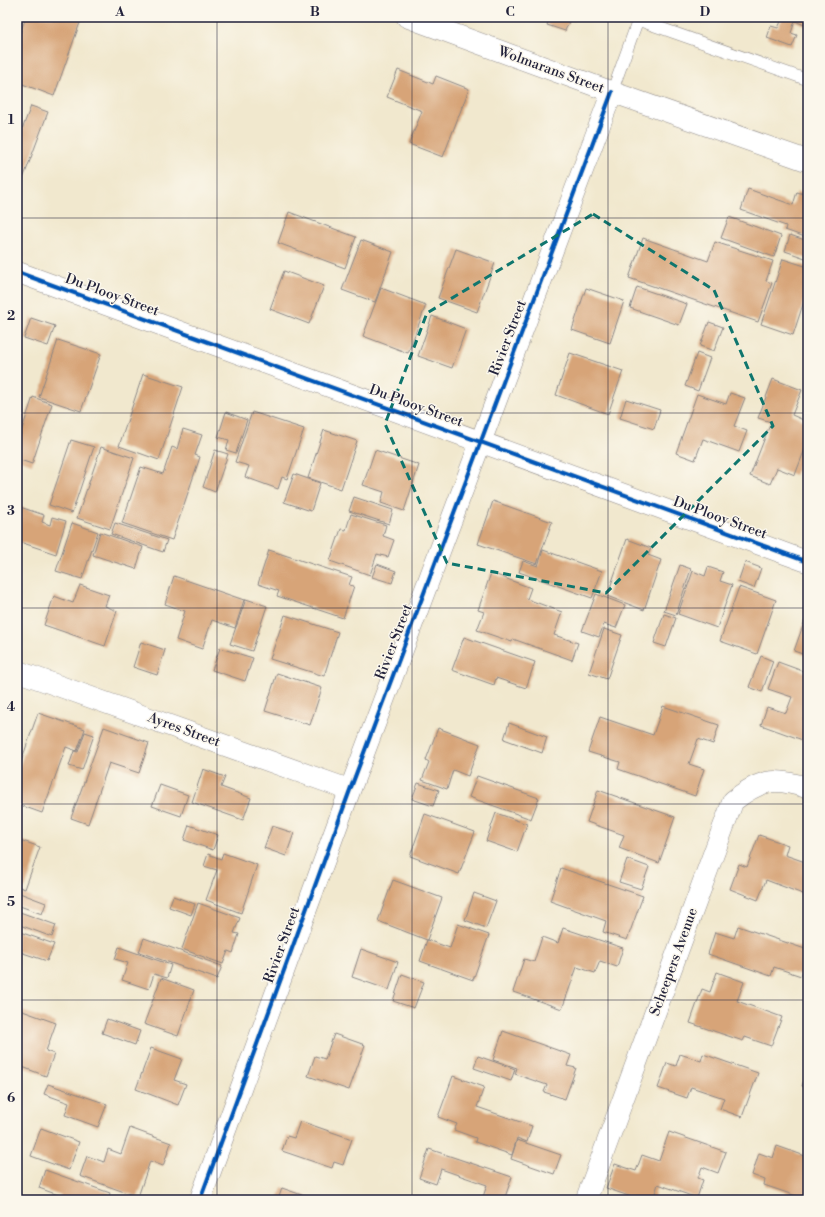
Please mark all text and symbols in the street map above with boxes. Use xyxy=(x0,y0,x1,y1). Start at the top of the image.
text: A xyxy=(114,4,125,20)
text: B xyxy=(310,4,320,20)
text: C xyxy=(505,4,515,20)
text: D xyxy=(700,4,710,20)
street label: Wolmarans Street xyxy=(495,42,607,98)
text: 1 xyxy=(8,112,15,128)
street label: Du Plooy Street xyxy=(63,270,161,320)
street label: Rivier Street xyxy=(485,297,531,379)
text: 2 xyxy=(7,308,15,324)
street label: Du Plooy Street xyxy=(367,381,465,431)
street label: Du Plooy Street xyxy=(671,493,769,543)
text: 3 xyxy=(7,503,15,519)
street label: Rivier Street xyxy=(371,601,417,683)
text: 4 xyxy=(7,699,16,715)
street label: Ayres Street xyxy=(144,708,223,751)
text: 5 xyxy=(7,894,15,910)
street label: Rivier Street xyxy=(260,904,304,986)
street label: Scheepers Avenue xyxy=(646,905,702,1019)
text: 6 xyxy=(7,1090,15,1106)

